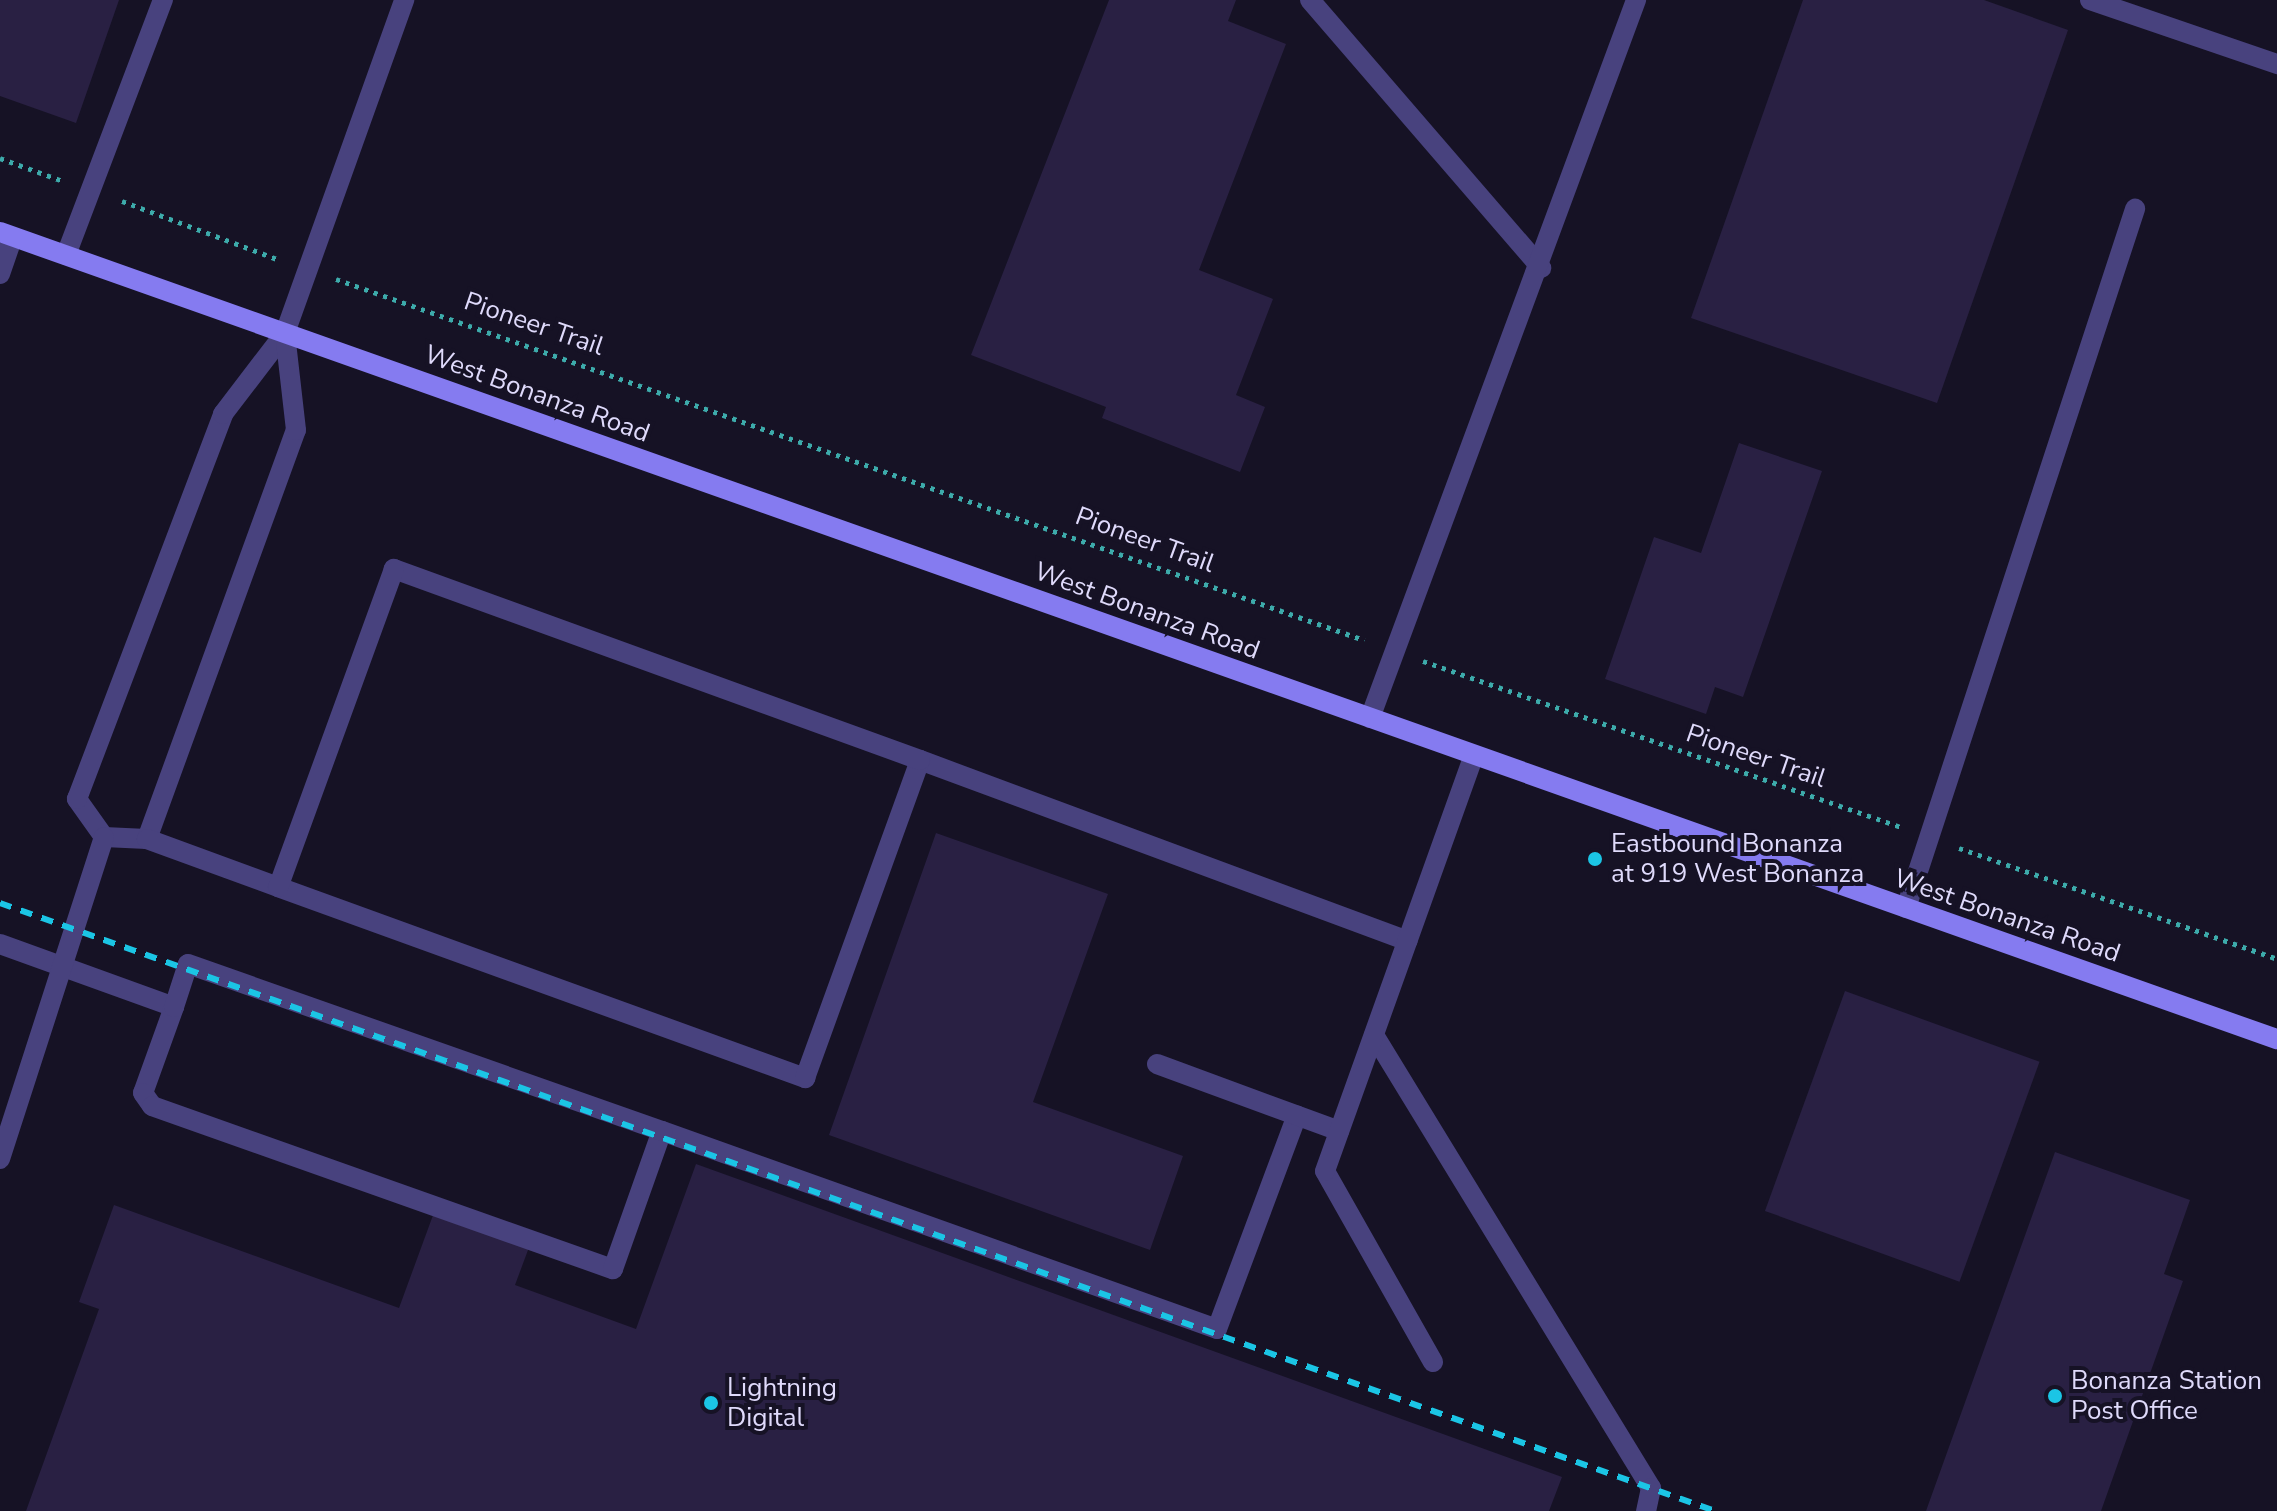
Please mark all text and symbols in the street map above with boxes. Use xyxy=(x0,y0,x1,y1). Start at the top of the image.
street label: Pioneer Trail xyxy=(460,286,608,362)
street label: West Bonanza Road xyxy=(420,339,654,449)
street label: Pioneer Trail xyxy=(1071,500,1219,580)
street label: West Bonanza Road xyxy=(1030,556,1264,666)
street label: Pioneer Trail xyxy=(1682,718,1830,794)
place label: Eastbound Bonanza at 919 West Bonanza xyxy=(1611,828,1864,890)
marker: Eastbound Bonanza at 919 West Bonanza xyxy=(1586,850,1604,868)
street label: West Bonanza Road xyxy=(1890,863,2124,969)
place label: Bonanza Station Post Office xyxy=(2071,1365,2262,1426)
place label: Lightning Digital xyxy=(727,1372,837,1434)
marker: Bonanza Station Post Office xyxy=(2046,1387,2064,1405)
marker: Lightning Digital xyxy=(702,1394,720,1412)

